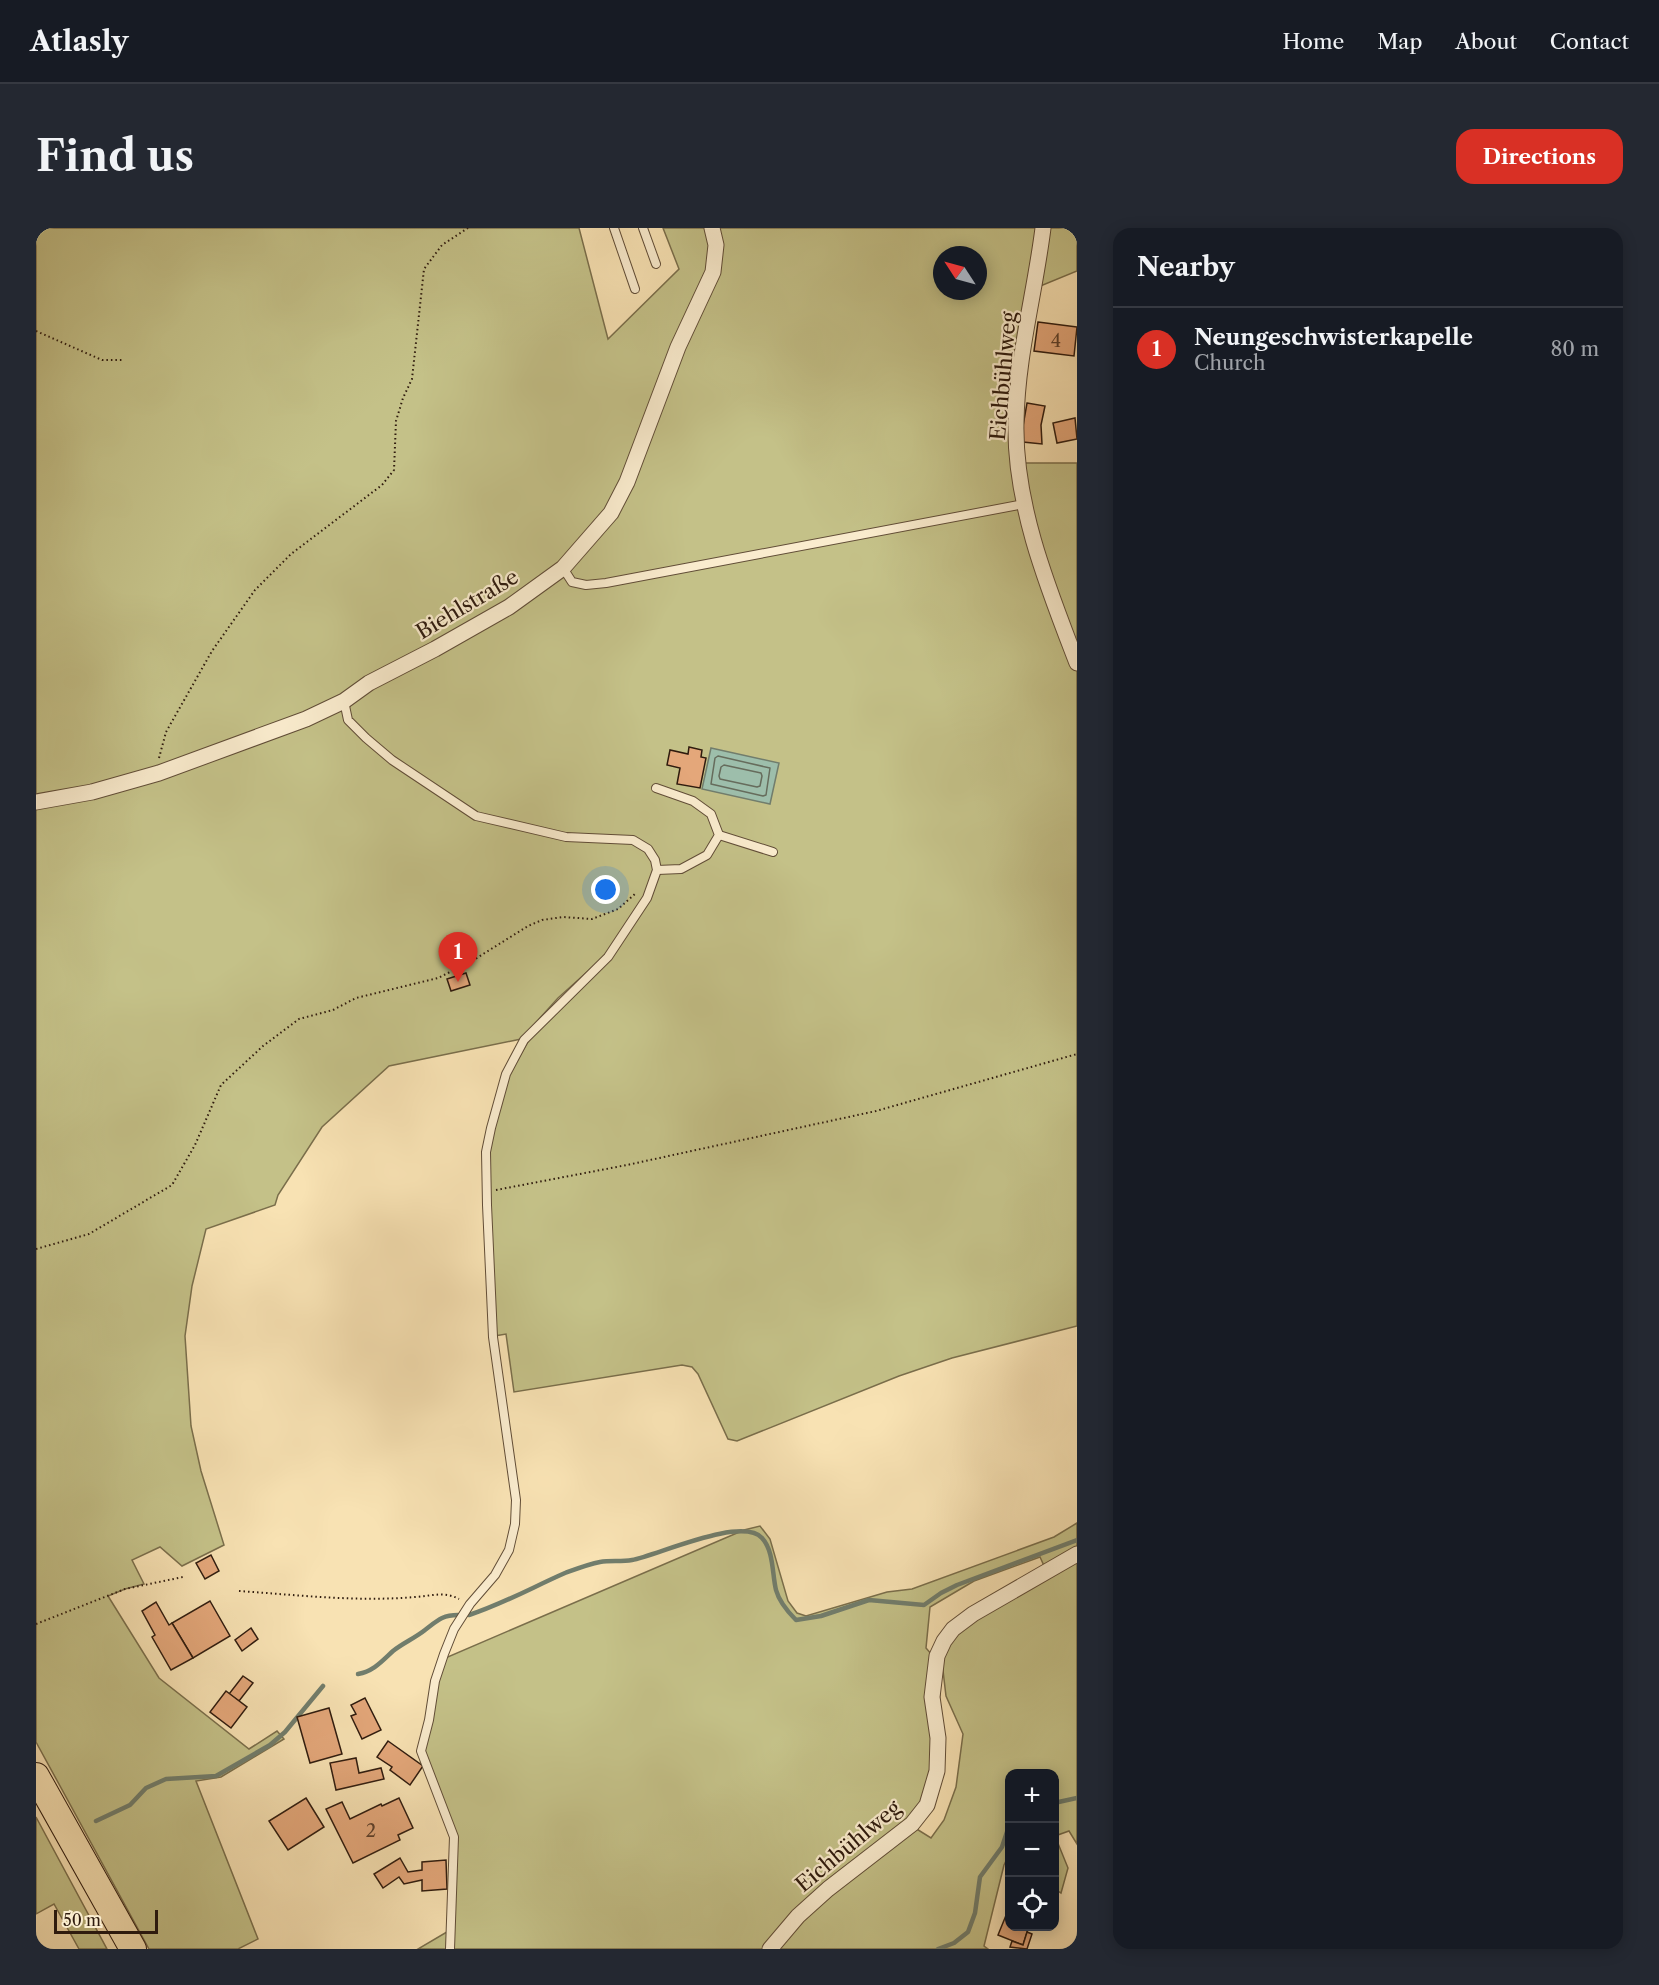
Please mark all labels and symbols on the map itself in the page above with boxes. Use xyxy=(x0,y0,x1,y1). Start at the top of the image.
north arrow xyxy=(933,246,987,300)
street label: Eichbühlweg xyxy=(985,310,1021,441)
house number: 4 xyxy=(1051,330,1061,352)
street label: Biehlstraße xyxy=(411,564,523,644)
your location xyxy=(591,875,620,904)
pin: 1 xyxy=(438,932,478,982)
street label: Eichbühlweg xyxy=(790,1794,906,1897)
house number: 2 xyxy=(366,1820,376,1842)
scale bar xyxy=(54,1907,158,1934)

